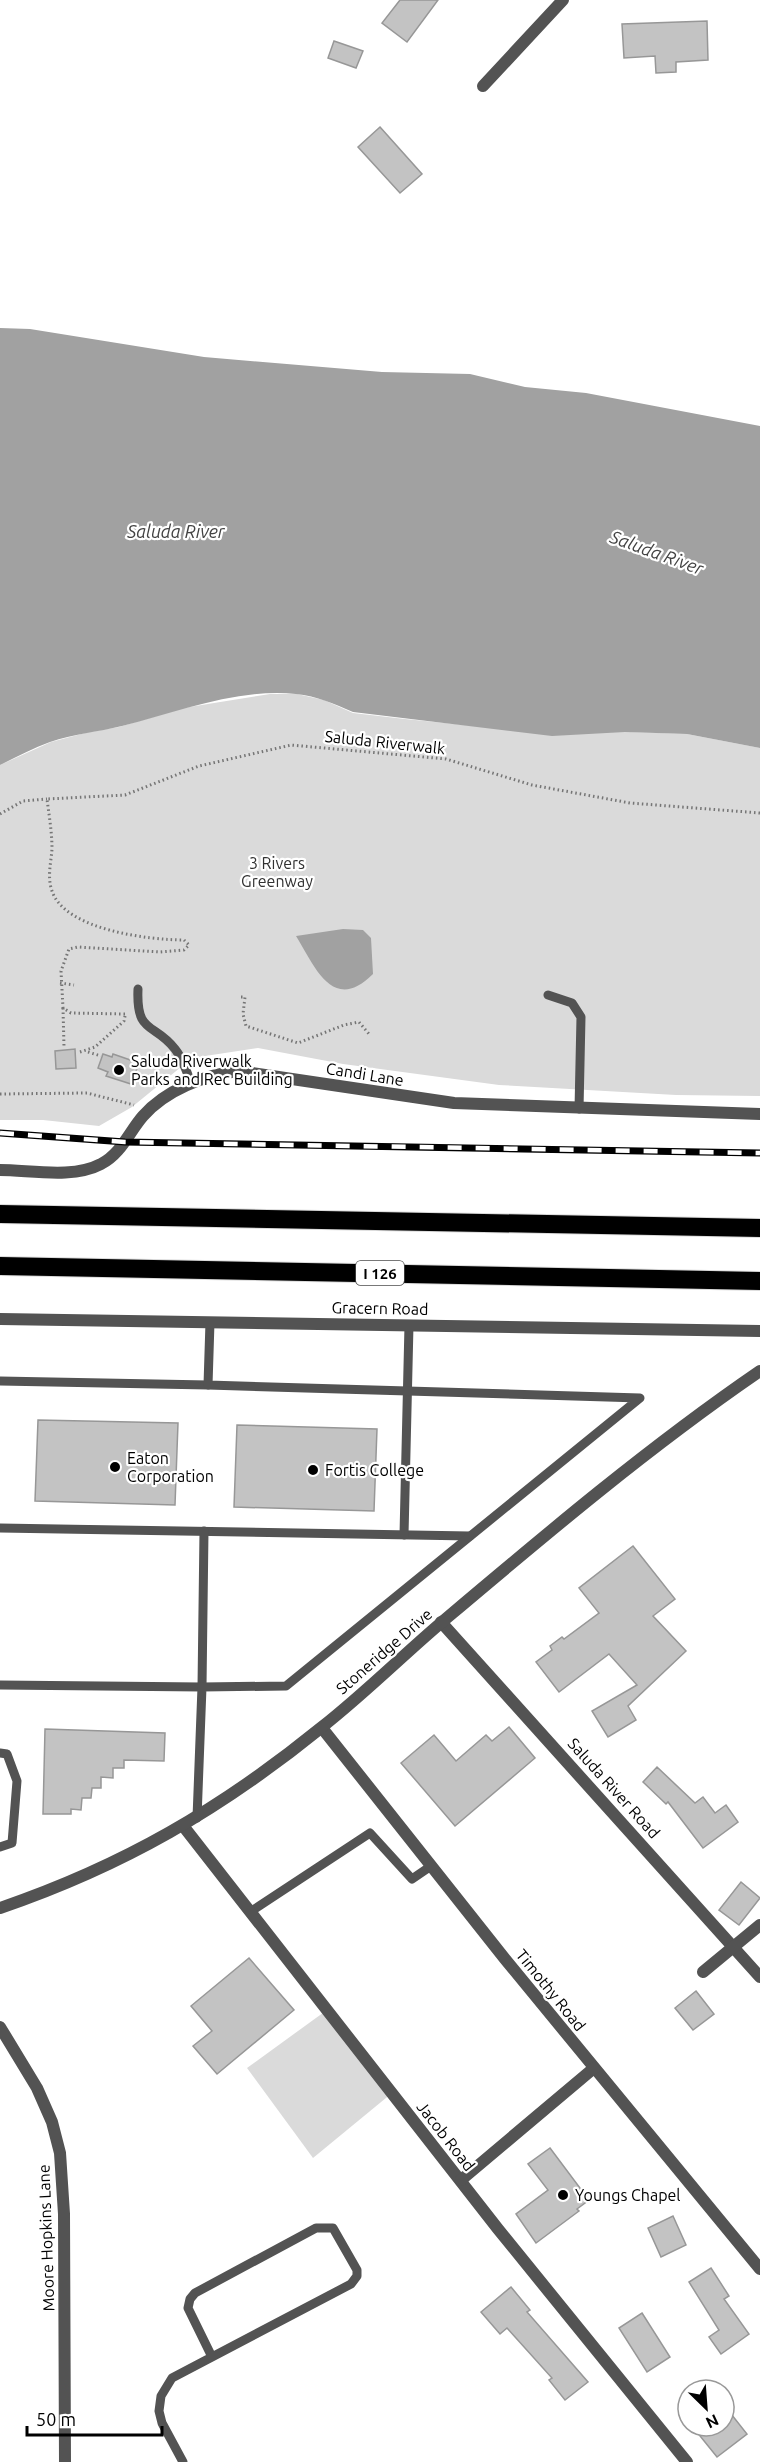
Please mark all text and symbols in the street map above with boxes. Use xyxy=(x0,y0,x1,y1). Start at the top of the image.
water label: Saluda River xyxy=(126,521,226,541)
water label: Saluda River xyxy=(607,526,707,578)
street label: Saluda Riverwalk xyxy=(324,727,446,757)
park label: 3 Rivers Greenway xyxy=(241,854,313,890)
place label: Saluda Riverwalk Parks and Rec Building xyxy=(131,1052,293,1088)
street label: Candi Lane xyxy=(325,1059,405,1089)
marker: Saluda Riverwalk Parks and Rec Building xyxy=(112,1063,126,1077)
road number: I 126 xyxy=(356,1261,404,1285)
street label: Gracern Road xyxy=(331,1298,429,1318)
place label: Eaton Corporation xyxy=(127,1449,214,1485)
marker: Eaton Corporation xyxy=(108,1460,122,1474)
place label: Fortis College xyxy=(325,1461,424,1479)
marker: Fortis College xyxy=(306,1463,320,1477)
street label: Stoneridge Drive xyxy=(333,1605,435,1697)
street label: Saluda River Road xyxy=(564,1734,664,1842)
street label: Timothy Road xyxy=(513,1946,589,2034)
street label: Jacob Road xyxy=(413,2098,479,2174)
street label: Moore Hopkins Lane xyxy=(34,2164,58,2312)
place label: Youngs Chapel xyxy=(575,2186,681,2204)
marker: Youngs Chapel xyxy=(556,2188,570,2202)
north arrow xyxy=(676,2378,736,2438)
scale bar xyxy=(27,2399,162,2437)
text: 50 m xyxy=(36,2409,76,2429)
text: N xyxy=(703,2411,722,2432)

